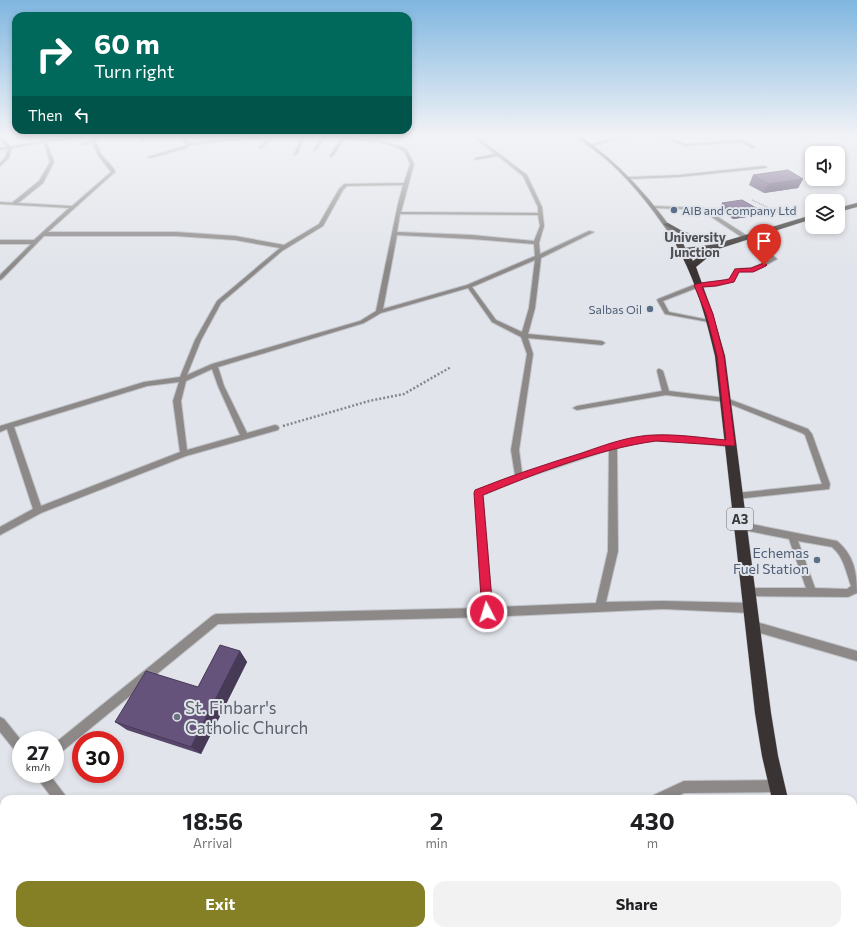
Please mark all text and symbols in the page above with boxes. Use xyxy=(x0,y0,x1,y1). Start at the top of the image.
text: 60 m xyxy=(94,26,160,60)
icon: right xyxy=(28,28,80,80)
text: Turn right xyxy=(94,60,174,82)
icon: left xyxy=(71,104,93,126)
text: Then xyxy=(28,106,63,124)
map controls xyxy=(805,146,845,234)
button: sound xyxy=(805,146,845,186)
button: layers xyxy=(805,194,845,234)
place label: AIB and company Ltd xyxy=(682,203,797,217)
marker: AIB and company Ltd xyxy=(669,205,679,215)
pin xyxy=(747,224,781,265)
district label: University Junction xyxy=(664,229,726,260)
icon: arrive xyxy=(753,230,775,252)
place label: Salbas Oil xyxy=(589,302,642,316)
marker: Salbas Oil xyxy=(645,304,655,314)
road number: A3 xyxy=(727,508,753,530)
place label: Echemas Fuel Station xyxy=(733,544,809,577)
marker: Echemas Fuel Station xyxy=(812,555,822,565)
position arrow xyxy=(466,591,508,633)
place label: St. Finbarr's Catholic Church xyxy=(185,697,308,738)
marker: St. Finbarr's Catholic Church xyxy=(172,712,182,722)
speed limit sign: 30 xyxy=(72,731,124,783)
text: 27 xyxy=(27,740,49,764)
text: km/h xyxy=(26,761,50,773)
text: 18:56 xyxy=(182,806,243,835)
text: 2 xyxy=(430,806,443,835)
text: 430 xyxy=(630,806,675,835)
text: Arrival xyxy=(193,835,232,851)
text: min xyxy=(426,835,448,851)
text: m xyxy=(647,835,658,851)
button: Exit xyxy=(16,881,425,927)
button: Share xyxy=(433,881,841,927)

